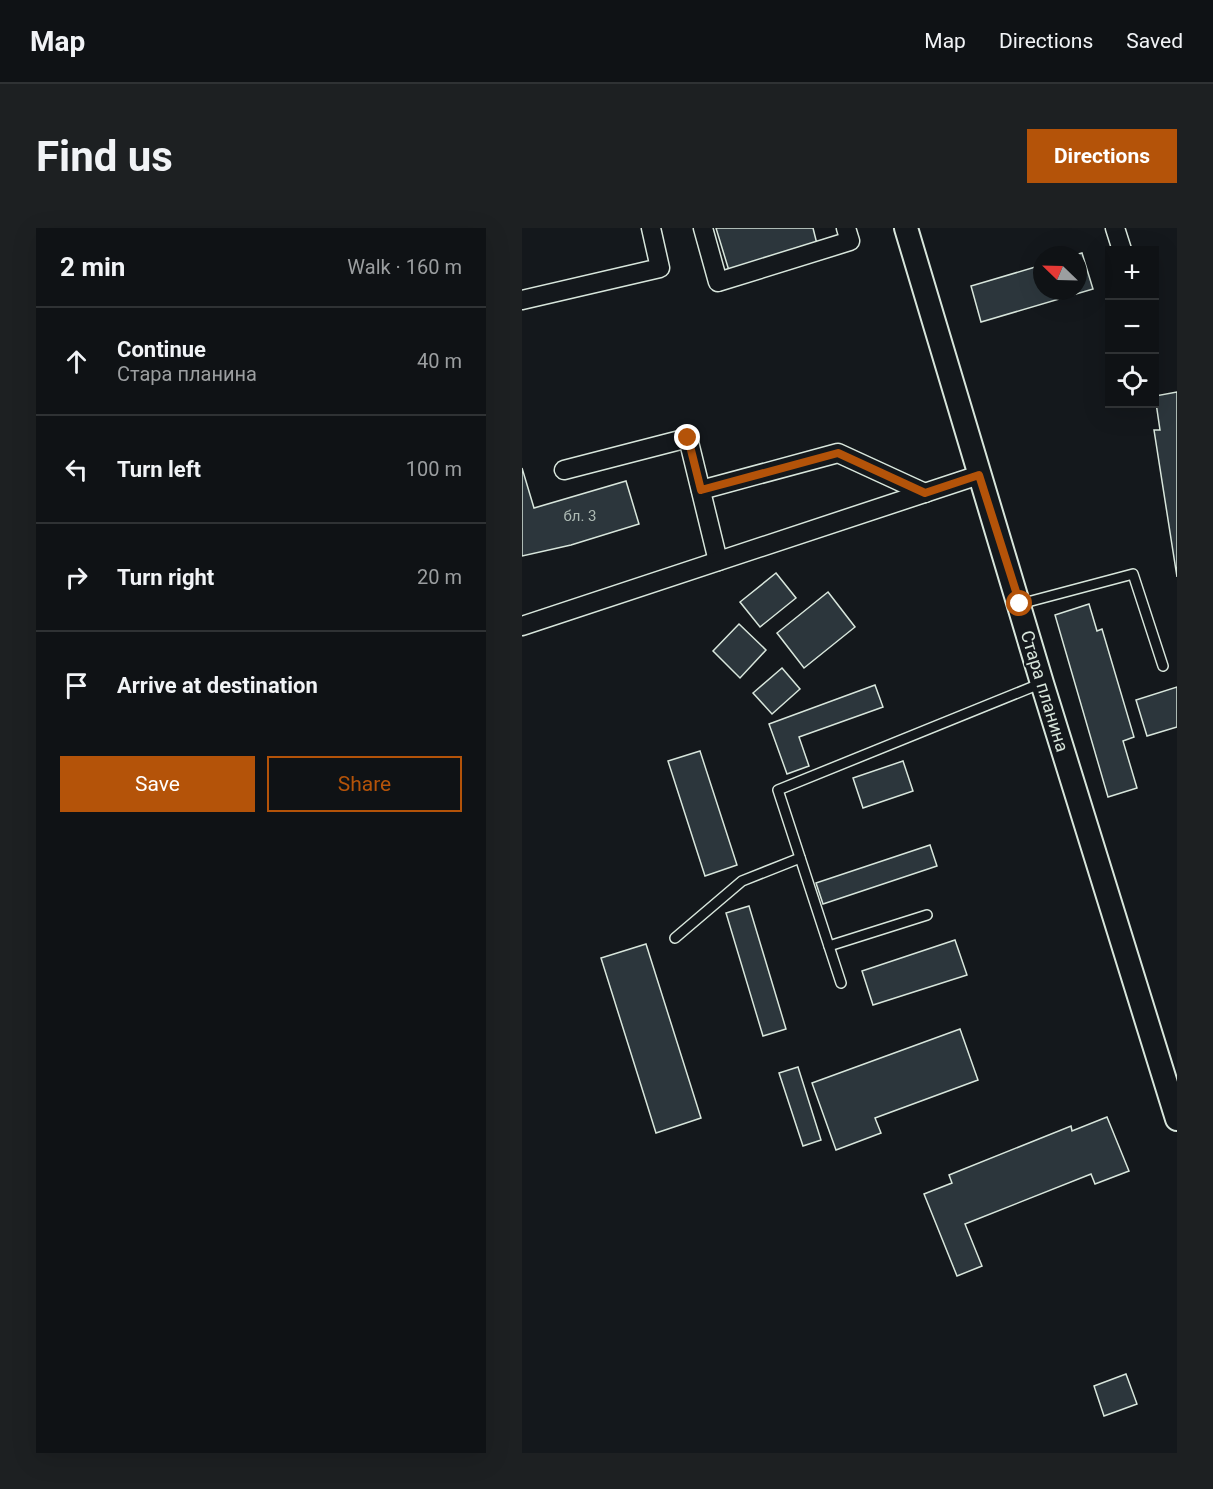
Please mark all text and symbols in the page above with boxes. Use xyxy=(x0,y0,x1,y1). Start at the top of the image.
text: Map xyxy=(30,25,85,58)
text: Map xyxy=(924,29,966,53)
text: Directions xyxy=(999,29,1093,53)
text: Saved xyxy=(1126,29,1183,53)
button: Directions xyxy=(1027,129,1177,183)
text: Find us xyxy=(36,132,173,181)
north arrow xyxy=(1033,246,1087,300)
map controls xyxy=(1105,246,1159,408)
button: + xyxy=(1105,246,1159,300)
text: 2 min xyxy=(60,252,125,282)
text: Walk · 160 m xyxy=(347,255,462,279)
button: − xyxy=(1105,300,1159,354)
text: Continue xyxy=(117,337,206,362)
icon: ahead xyxy=(60,345,93,378)
text: 40 m xyxy=(417,349,462,373)
button: locate xyxy=(1105,354,1159,408)
text: Стара планина xyxy=(117,362,257,386)
route end xyxy=(674,424,700,450)
icon: left xyxy=(60,453,93,486)
text: Turn left xyxy=(117,457,201,482)
text: 100 m xyxy=(406,457,462,481)
house number: бл. 3 xyxy=(563,507,597,525)
icon: right xyxy=(60,561,93,594)
text: Turn right xyxy=(117,565,214,590)
text: 20 m xyxy=(417,565,462,589)
route start xyxy=(1006,590,1032,616)
street label: Стара планина xyxy=(1017,628,1073,754)
icon: arrive xyxy=(60,669,93,702)
text: Arrive at destination xyxy=(117,673,318,698)
button: Save xyxy=(60,756,255,812)
button: Share xyxy=(267,756,462,812)

